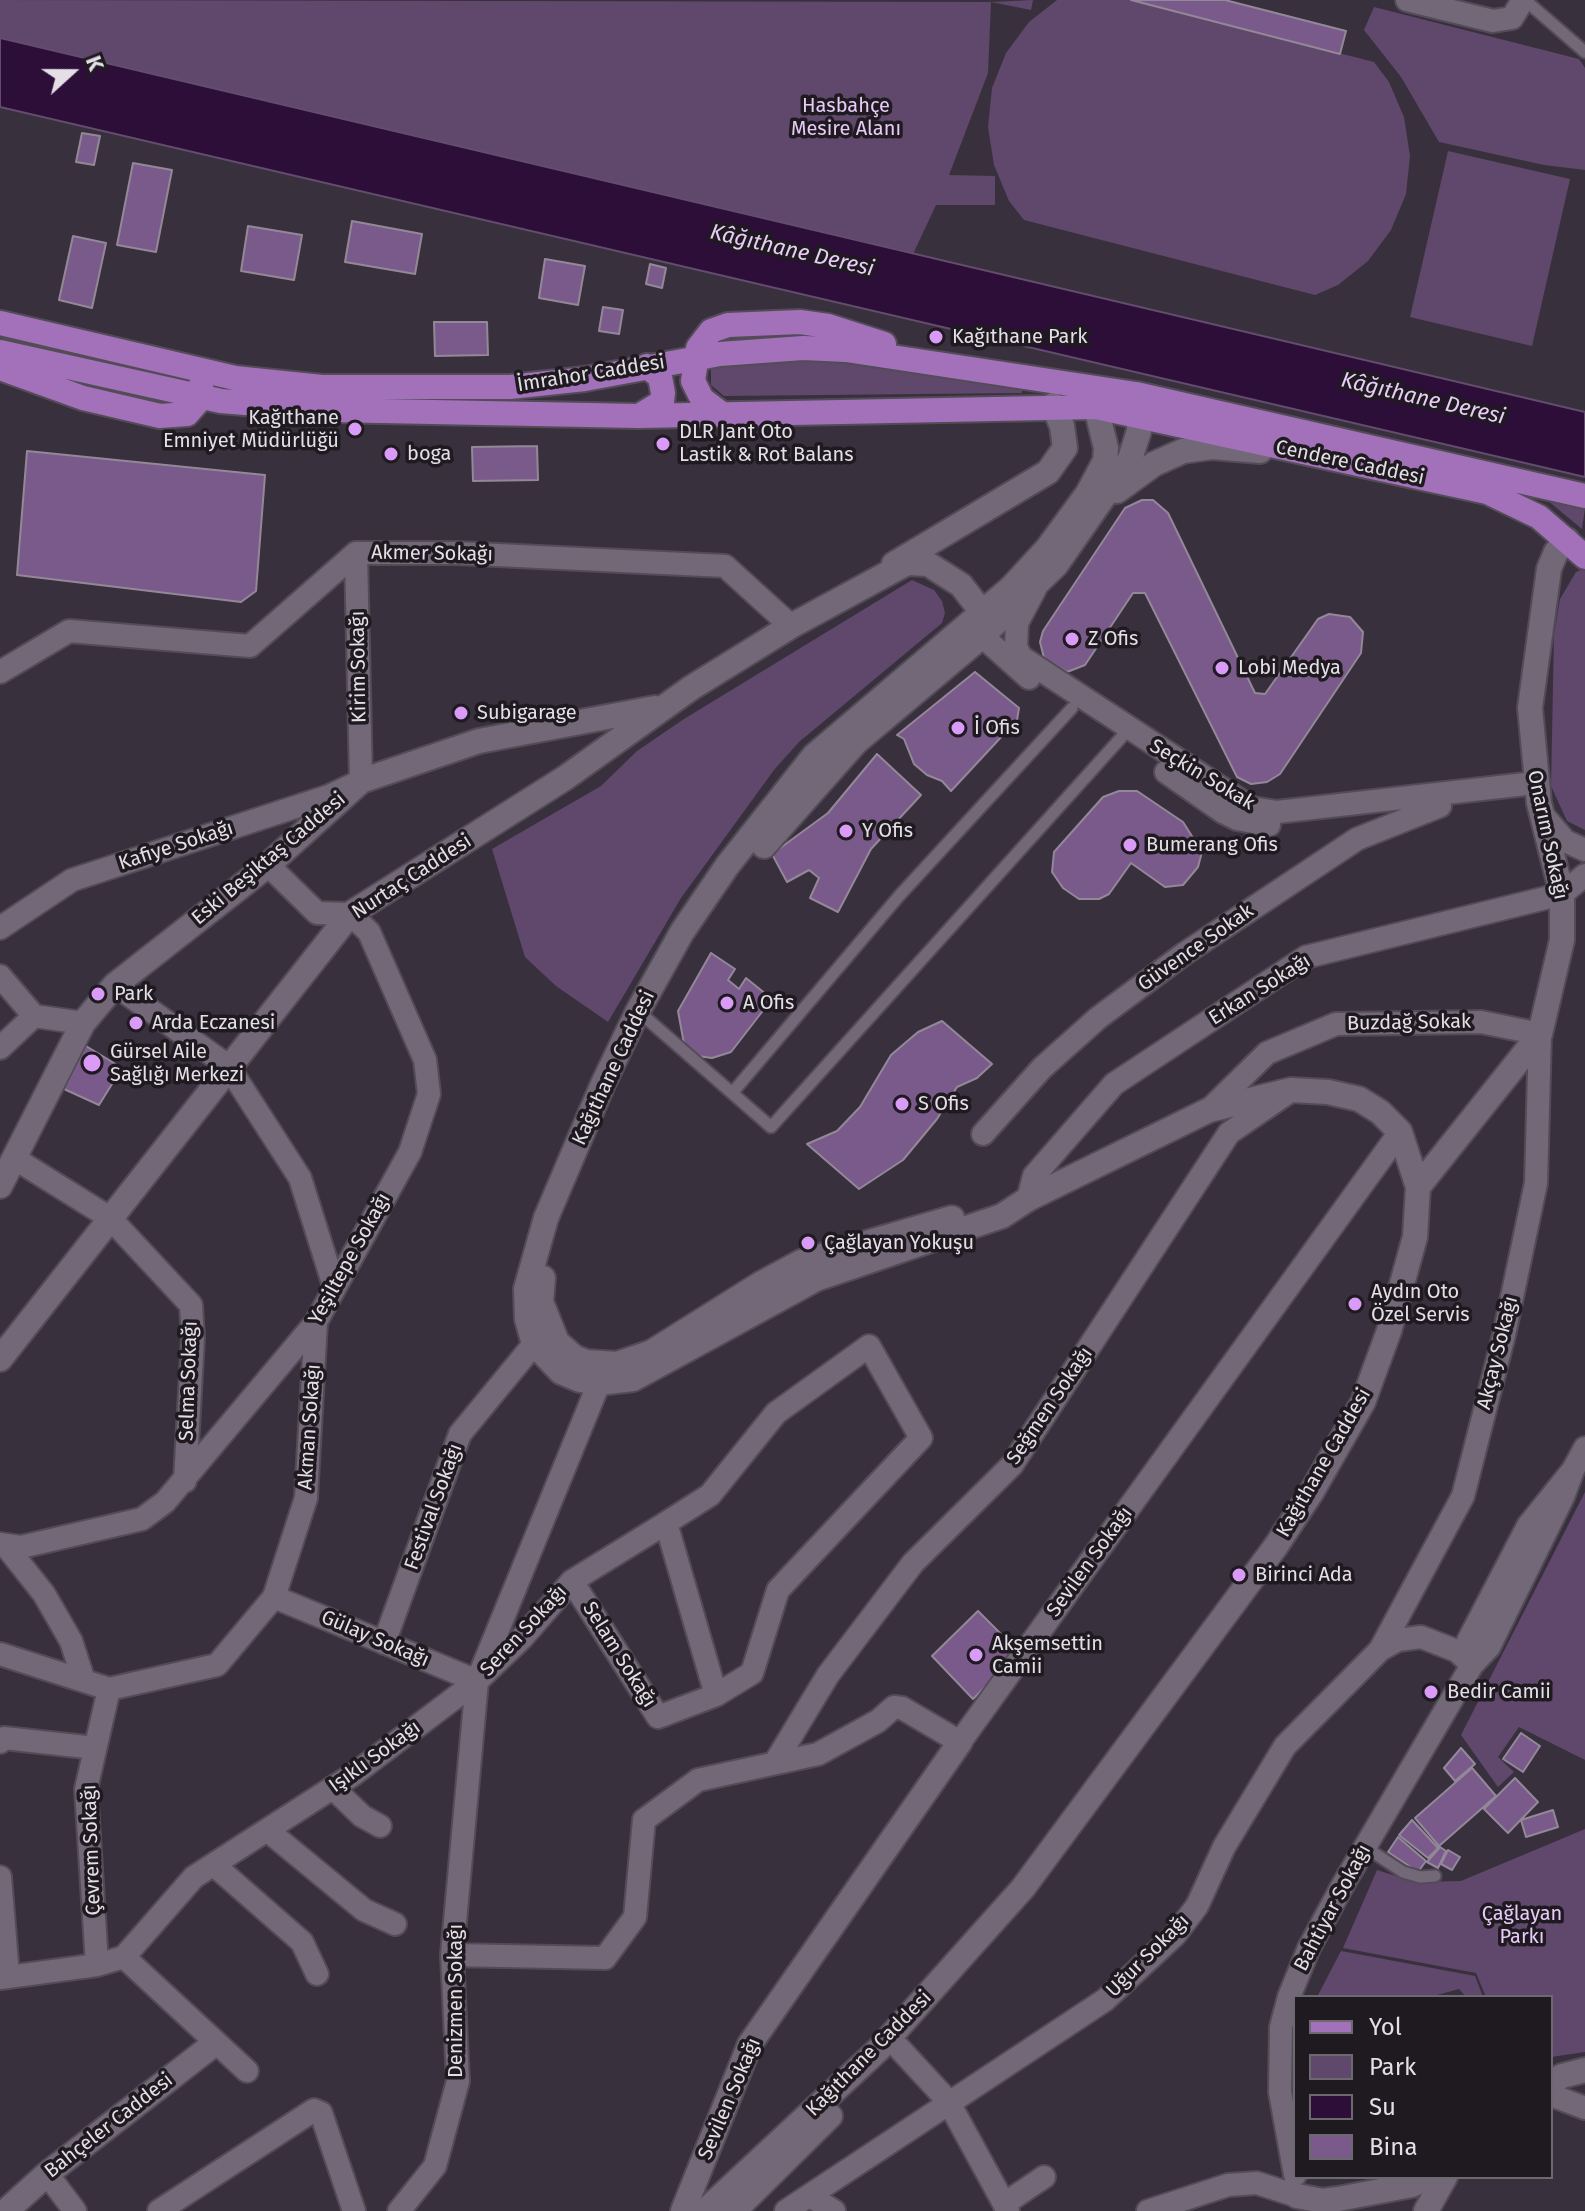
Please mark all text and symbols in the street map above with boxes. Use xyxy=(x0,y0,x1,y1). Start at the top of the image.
north arrow xyxy=(32,32,112,112)
text: K xyxy=(80,52,110,75)
park label: Hasbahçe Mesire Alanı xyxy=(791,94,901,141)
water label: Kâğıthane Deresi xyxy=(707,219,877,283)
place label: Kağıthane Park xyxy=(952,325,1087,349)
marker: Kağıthane Park xyxy=(927,328,945,346)
street label: İmrahor Caddesi xyxy=(516,350,666,398)
water label: Kâğıthane Deresi xyxy=(1338,367,1508,431)
place label: Kağıthane Emniyet Müdürlüğü xyxy=(163,406,339,453)
marker: Kağıthane Emniyet Müdürlüğü xyxy=(346,420,364,438)
place label: DLR Jant Oto Lastik & Rot Balans xyxy=(679,420,854,467)
marker: DLR Jant Oto Lastik & Rot Balans xyxy=(654,435,672,453)
street label: Cendere Caddesi xyxy=(1274,436,1426,490)
place label: boga xyxy=(407,442,451,466)
marker: boga xyxy=(382,445,400,463)
street label: Akmer Sokağı xyxy=(371,541,493,567)
street label: Kirim Sokağı xyxy=(346,611,372,723)
place label: Z Ofis xyxy=(1088,627,1138,651)
marker: Z Ofis xyxy=(1063,630,1081,648)
place label: Lobi Medya xyxy=(1238,656,1341,680)
marker: Lobi Medya xyxy=(1213,659,1231,677)
place label: Subigarage xyxy=(477,701,577,725)
marker: Subigarage xyxy=(452,704,470,722)
place label: İ Ofis xyxy=(974,716,1020,740)
marker: İ Ofis xyxy=(949,719,967,737)
street label: Seçkin Sokak xyxy=(1145,734,1259,816)
street label: Onarım Sokağı xyxy=(1522,768,1572,902)
street label: Eski Beşiktaş Caddesi xyxy=(187,788,351,930)
street label: Kafiye Sokağı xyxy=(116,816,236,876)
place label: Y Ofis xyxy=(862,819,913,843)
marker: Y Ofis xyxy=(837,822,855,840)
street label: Nurtaç Caddesi xyxy=(348,829,476,925)
place label: Bumerang Ofis xyxy=(1146,833,1278,857)
marker: Bumerang Ofis xyxy=(1121,836,1139,854)
street label: Güvence Sokak xyxy=(1134,899,1258,997)
street label: Erkan Sokağı xyxy=(1205,949,1315,1031)
place label: Park xyxy=(114,982,153,1006)
marker: Park xyxy=(89,985,107,1003)
street label: Kağıthane Caddesi xyxy=(568,987,660,1149)
place label: A Ofis xyxy=(743,991,794,1015)
marker: A Ofis xyxy=(718,994,736,1012)
street label: Buzdağ Sokak xyxy=(1347,1010,1471,1036)
place label: Arda Eczanesi xyxy=(152,1011,275,1035)
marker: Arda Eczanesi xyxy=(127,1014,145,1032)
place label: Gürsel Aile Sağlığı Merkezi xyxy=(110,1040,244,1087)
marker: Gürsel Aile Sağlığı Merkezi xyxy=(81,1052,103,1074)
place label: S Ofis xyxy=(918,1092,969,1116)
marker: S Ofis xyxy=(893,1095,911,1113)
street label: Yeşiltepe Sokağı xyxy=(304,1189,396,1329)
place label: Çağlayan Yokuşu xyxy=(824,1231,974,1255)
marker: Çağlayan Yokuşu xyxy=(799,1234,817,1252)
place label: Aydın Oto Özel Servis xyxy=(1371,1280,1470,1327)
street label: Akçay Sokağı xyxy=(1472,1294,1524,1412)
marker: Aydın Oto Özel Servis xyxy=(1346,1295,1364,1313)
street label: Selma Sokağı xyxy=(175,1321,203,1441)
street label: Seğmen Sokağı xyxy=(1002,1343,1098,1469)
street label: Akman Sokağı xyxy=(294,1363,326,1491)
street label: Kağıthane Caddesi xyxy=(1272,1384,1376,1542)
street label: Festival Sokağı xyxy=(400,1440,468,1574)
street label: Sevilen Sokağı xyxy=(1042,1502,1138,1622)
place label: Birinci Ada xyxy=(1255,1563,1353,1587)
marker: Birinci Ada xyxy=(1230,1566,1248,1584)
street label: Seren Sokağı xyxy=(476,1580,572,1682)
street label: Selam Sokağı xyxy=(577,1598,661,1712)
street label: Gülay Sokağı xyxy=(317,1605,433,1673)
place label: Akşemsettin Camii xyxy=(992,1632,1103,1679)
marker: Akşemsettin Camii xyxy=(967,1646,985,1664)
place label: Bedir Camii xyxy=(1447,1680,1551,1704)
marker: Bedir Camii xyxy=(1422,1683,1440,1701)
street label: Işıklı Sokağı xyxy=(325,1716,425,1798)
street label: Çevrem Sokağı xyxy=(78,1784,106,1916)
street label: Bahtiyar Sokağı xyxy=(1289,1840,1377,1976)
park label: Çağlayan Parkı xyxy=(1482,1902,1562,1949)
street label: Uğur Sokağı xyxy=(1102,1910,1194,2002)
street label: Denizmen Sokağı xyxy=(444,1924,468,2078)
street label: Kağıthane Caddesi xyxy=(801,1986,937,2122)
legend xyxy=(1293,1995,1553,2179)
text: Yol xyxy=(1369,2013,1402,2041)
street label: Sevilen Sokağı xyxy=(694,2034,766,2164)
text: Park xyxy=(1369,2053,1416,2081)
street label: Bahçeler Caddesi xyxy=(40,2068,178,2184)
text: Su xyxy=(1369,2093,1396,2121)
text: Bina xyxy=(1369,2133,1417,2161)

